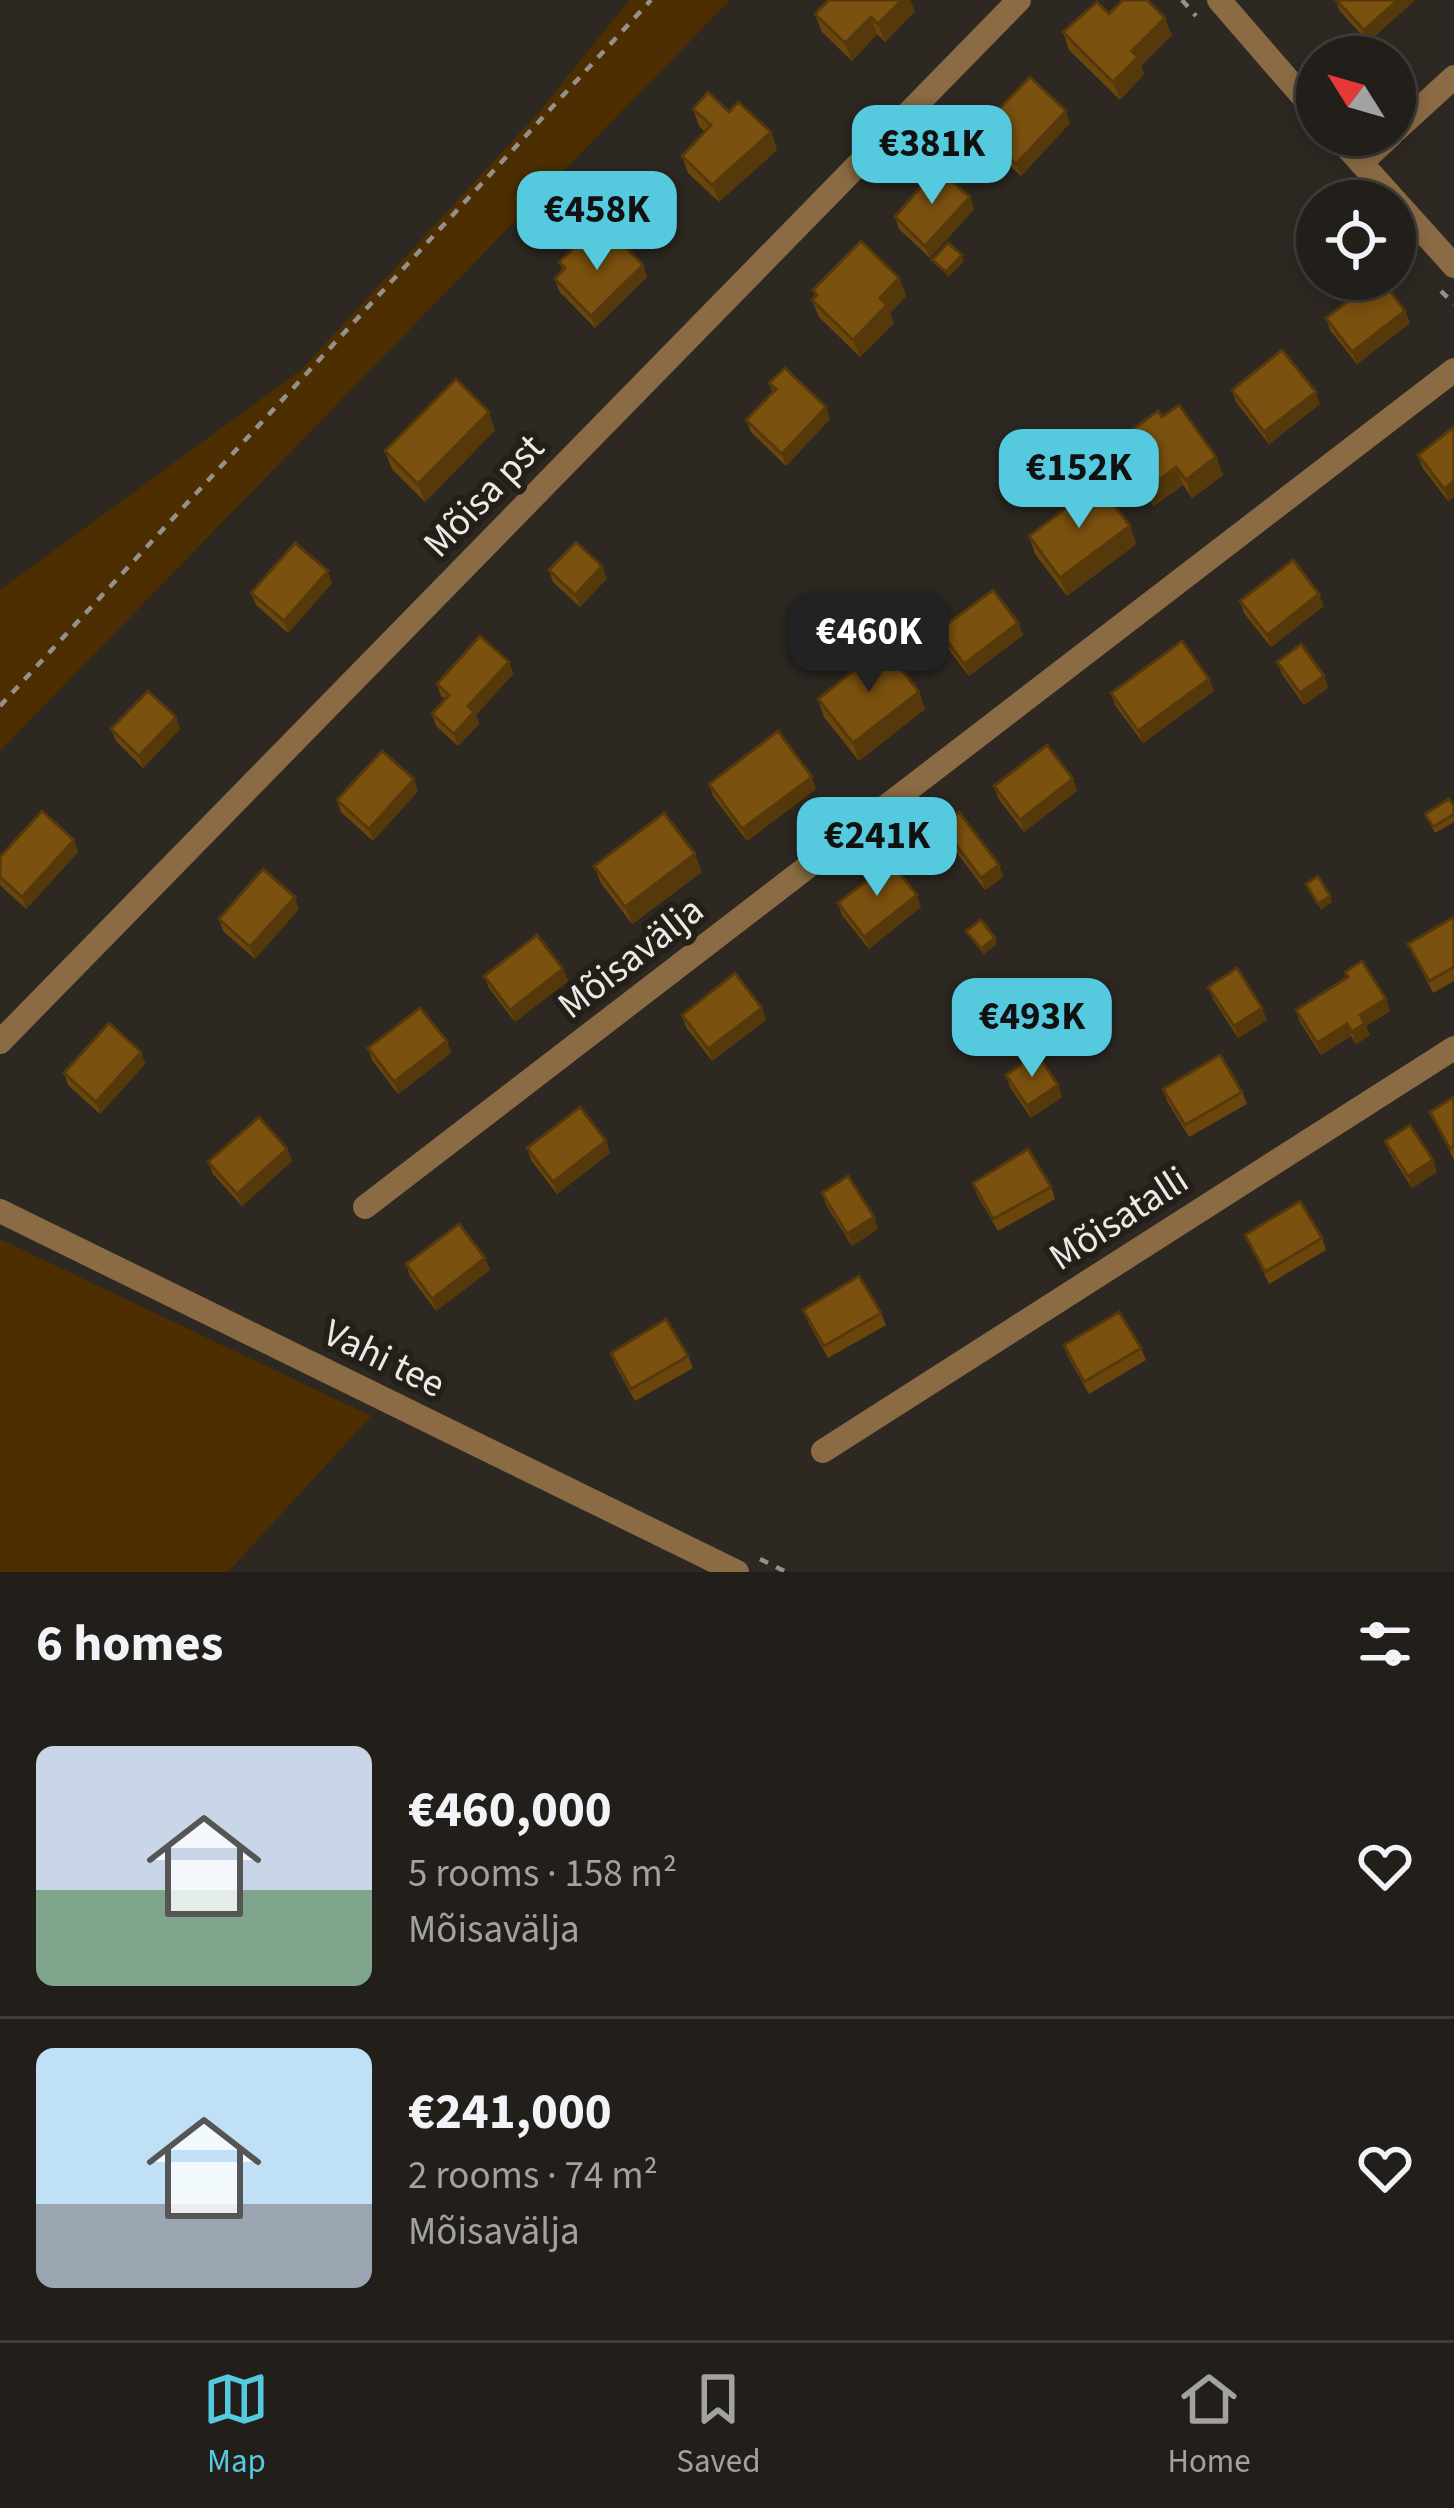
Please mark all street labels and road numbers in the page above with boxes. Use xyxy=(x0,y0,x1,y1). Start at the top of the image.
street label: Mõisa pst xyxy=(411,421,557,571)
street label: Mõisavälja xyxy=(546,883,716,1033)
street label: Mõisatalli xyxy=(1038,1153,1200,1285)
street label: Vahi tee xyxy=(314,1306,454,1412)

